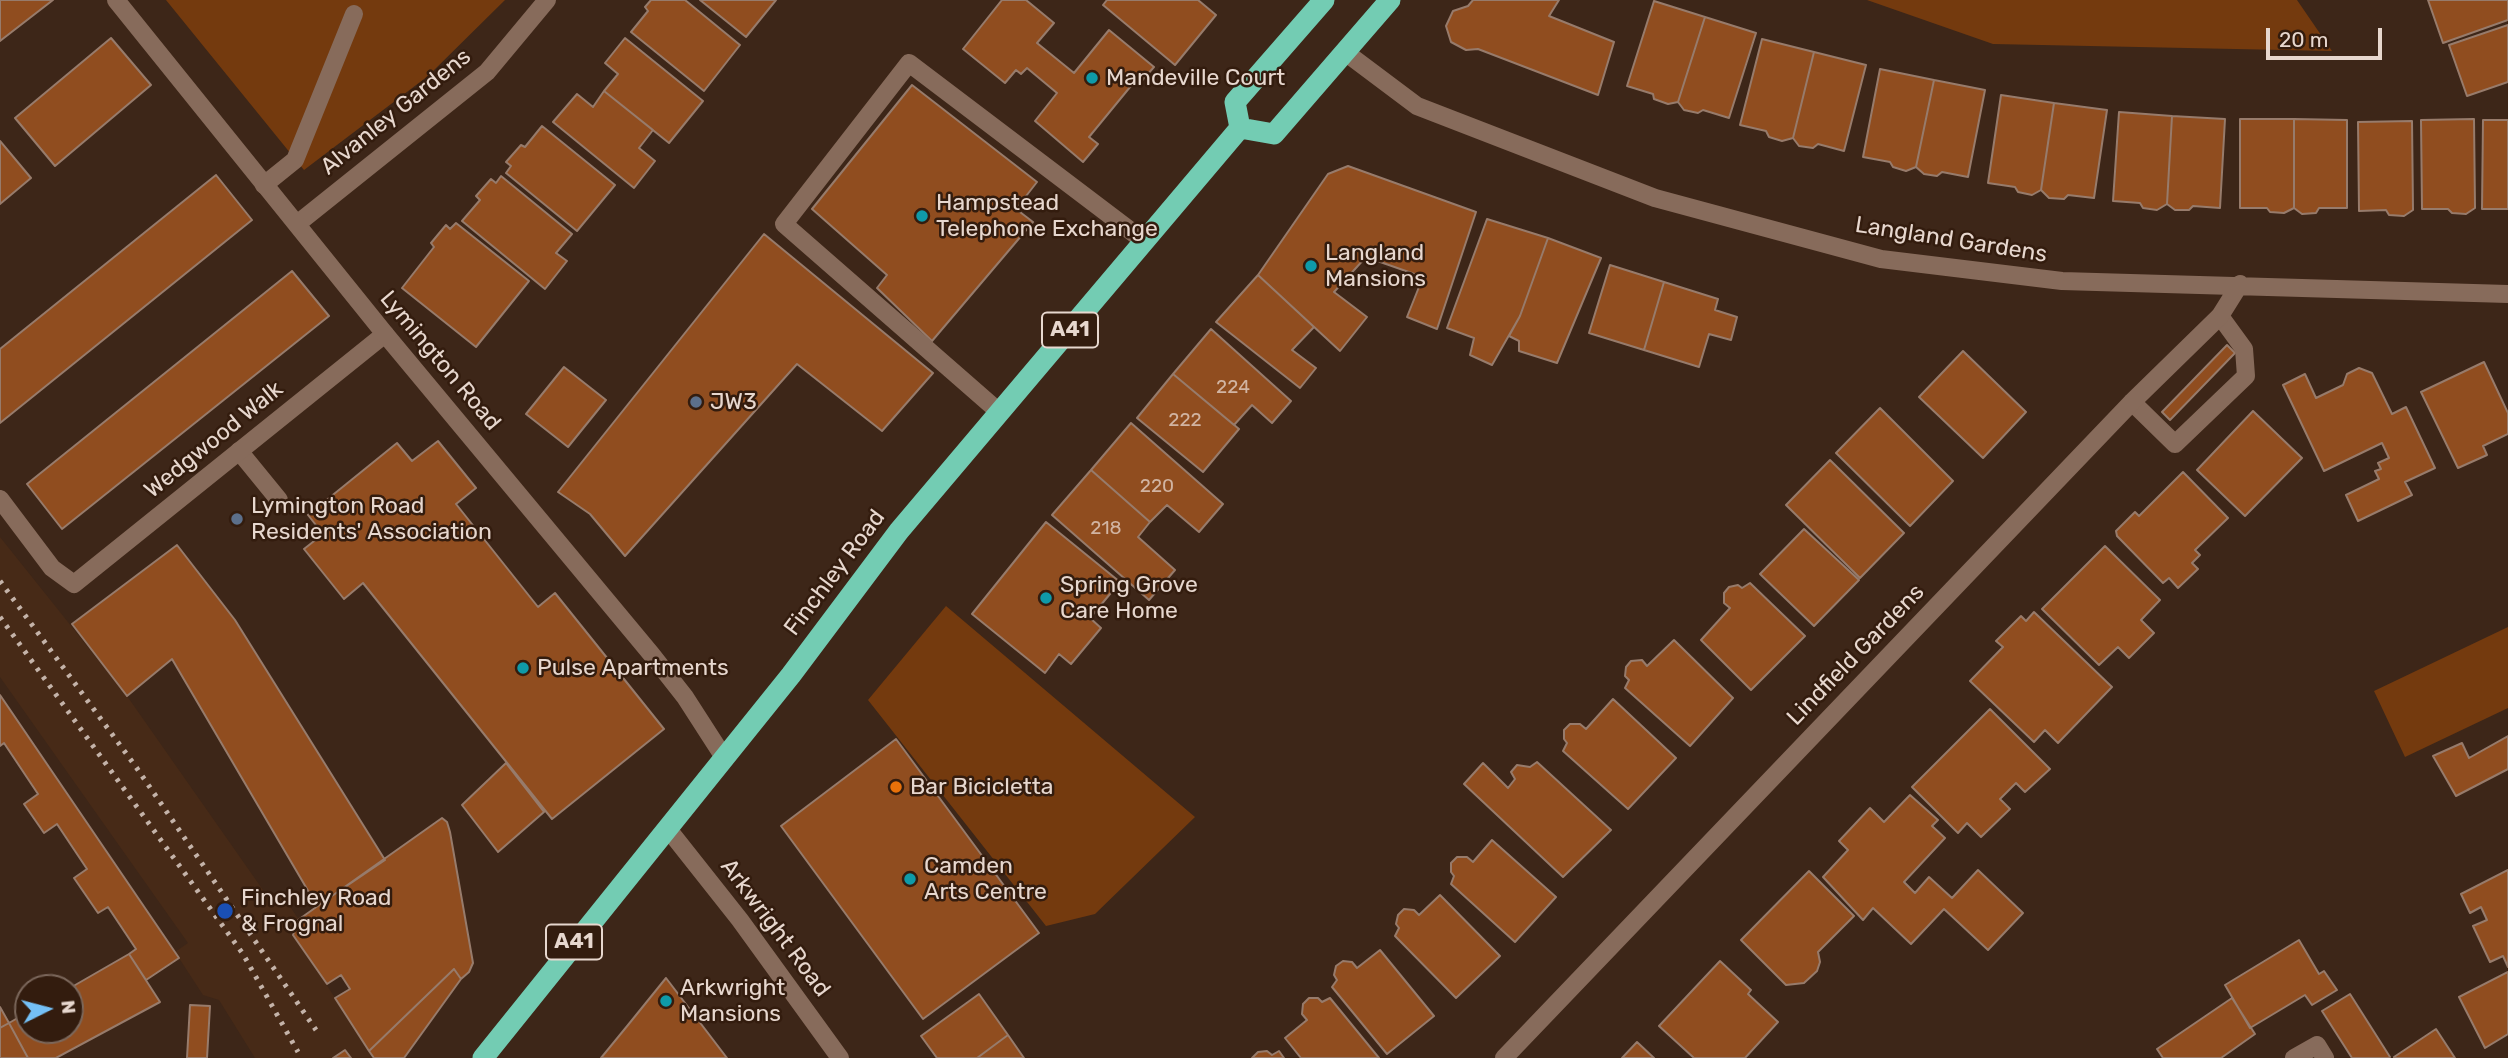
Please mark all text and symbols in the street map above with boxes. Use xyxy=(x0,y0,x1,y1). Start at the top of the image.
scale bar xyxy=(2270,14,2386,58)
text: 20 m xyxy=(2279,27,2328,52)
street label: Alvanley Gardens xyxy=(315,43,477,181)
place label: Mandeville Court xyxy=(1106,64,1285,92)
marker: Mandeville Court xyxy=(1084,70,1100,86)
place label: Hampstead Telephone Exchange xyxy=(936,189,1158,243)
marker: Hampstead Telephone Exchange xyxy=(914,208,930,224)
street label: Langland Gardens xyxy=(1853,211,2049,269)
place label: Langland Mansions xyxy=(1325,239,1426,293)
marker: Langland Mansions xyxy=(1303,258,1319,274)
street label: Lymington Road xyxy=(374,286,506,436)
road number: A41 xyxy=(1042,312,1098,348)
street label: Wedgwood Walk xyxy=(139,376,289,504)
house number: 224 xyxy=(1216,377,1250,399)
place label: JW3 xyxy=(710,388,757,416)
marker: JW3 xyxy=(688,394,704,410)
house number: 222 xyxy=(1168,410,1202,432)
house number: 220 xyxy=(1140,476,1174,498)
place label: Lymington Road Residents' Association xyxy=(251,492,492,546)
street label: Finchley Road xyxy=(779,505,891,641)
marker: Lymington Road Residents' Association xyxy=(229,511,245,527)
house number: 218 xyxy=(1090,518,1122,540)
place label: Spring Grove Care Home xyxy=(1060,571,1198,625)
street label: Lindfield Gardens xyxy=(1782,579,1930,731)
marker: Spring Grove Care Home xyxy=(1038,590,1054,606)
place label: Pulse Apartments xyxy=(537,654,729,682)
marker: Pulse Apartments xyxy=(515,660,531,676)
place label: Bar Bicicletta xyxy=(910,773,1053,801)
marker: Bar Bicicletta xyxy=(888,779,904,795)
place label: Camden Arts Centre xyxy=(924,852,1047,906)
street label: Arkwright Road xyxy=(714,854,836,1002)
marker: Camden Arts Centre xyxy=(902,871,918,887)
place label: Finchley Road & Frognal xyxy=(241,884,391,938)
marker: Finchley Road & Frognal xyxy=(215,901,235,921)
road number: A41 xyxy=(546,925,602,960)
north arrow xyxy=(14,974,84,1044)
place label: Arkwright Mansions xyxy=(680,974,785,1028)
marker: Arkwright Mansions xyxy=(658,993,674,1009)
text: N xyxy=(56,999,81,1015)

